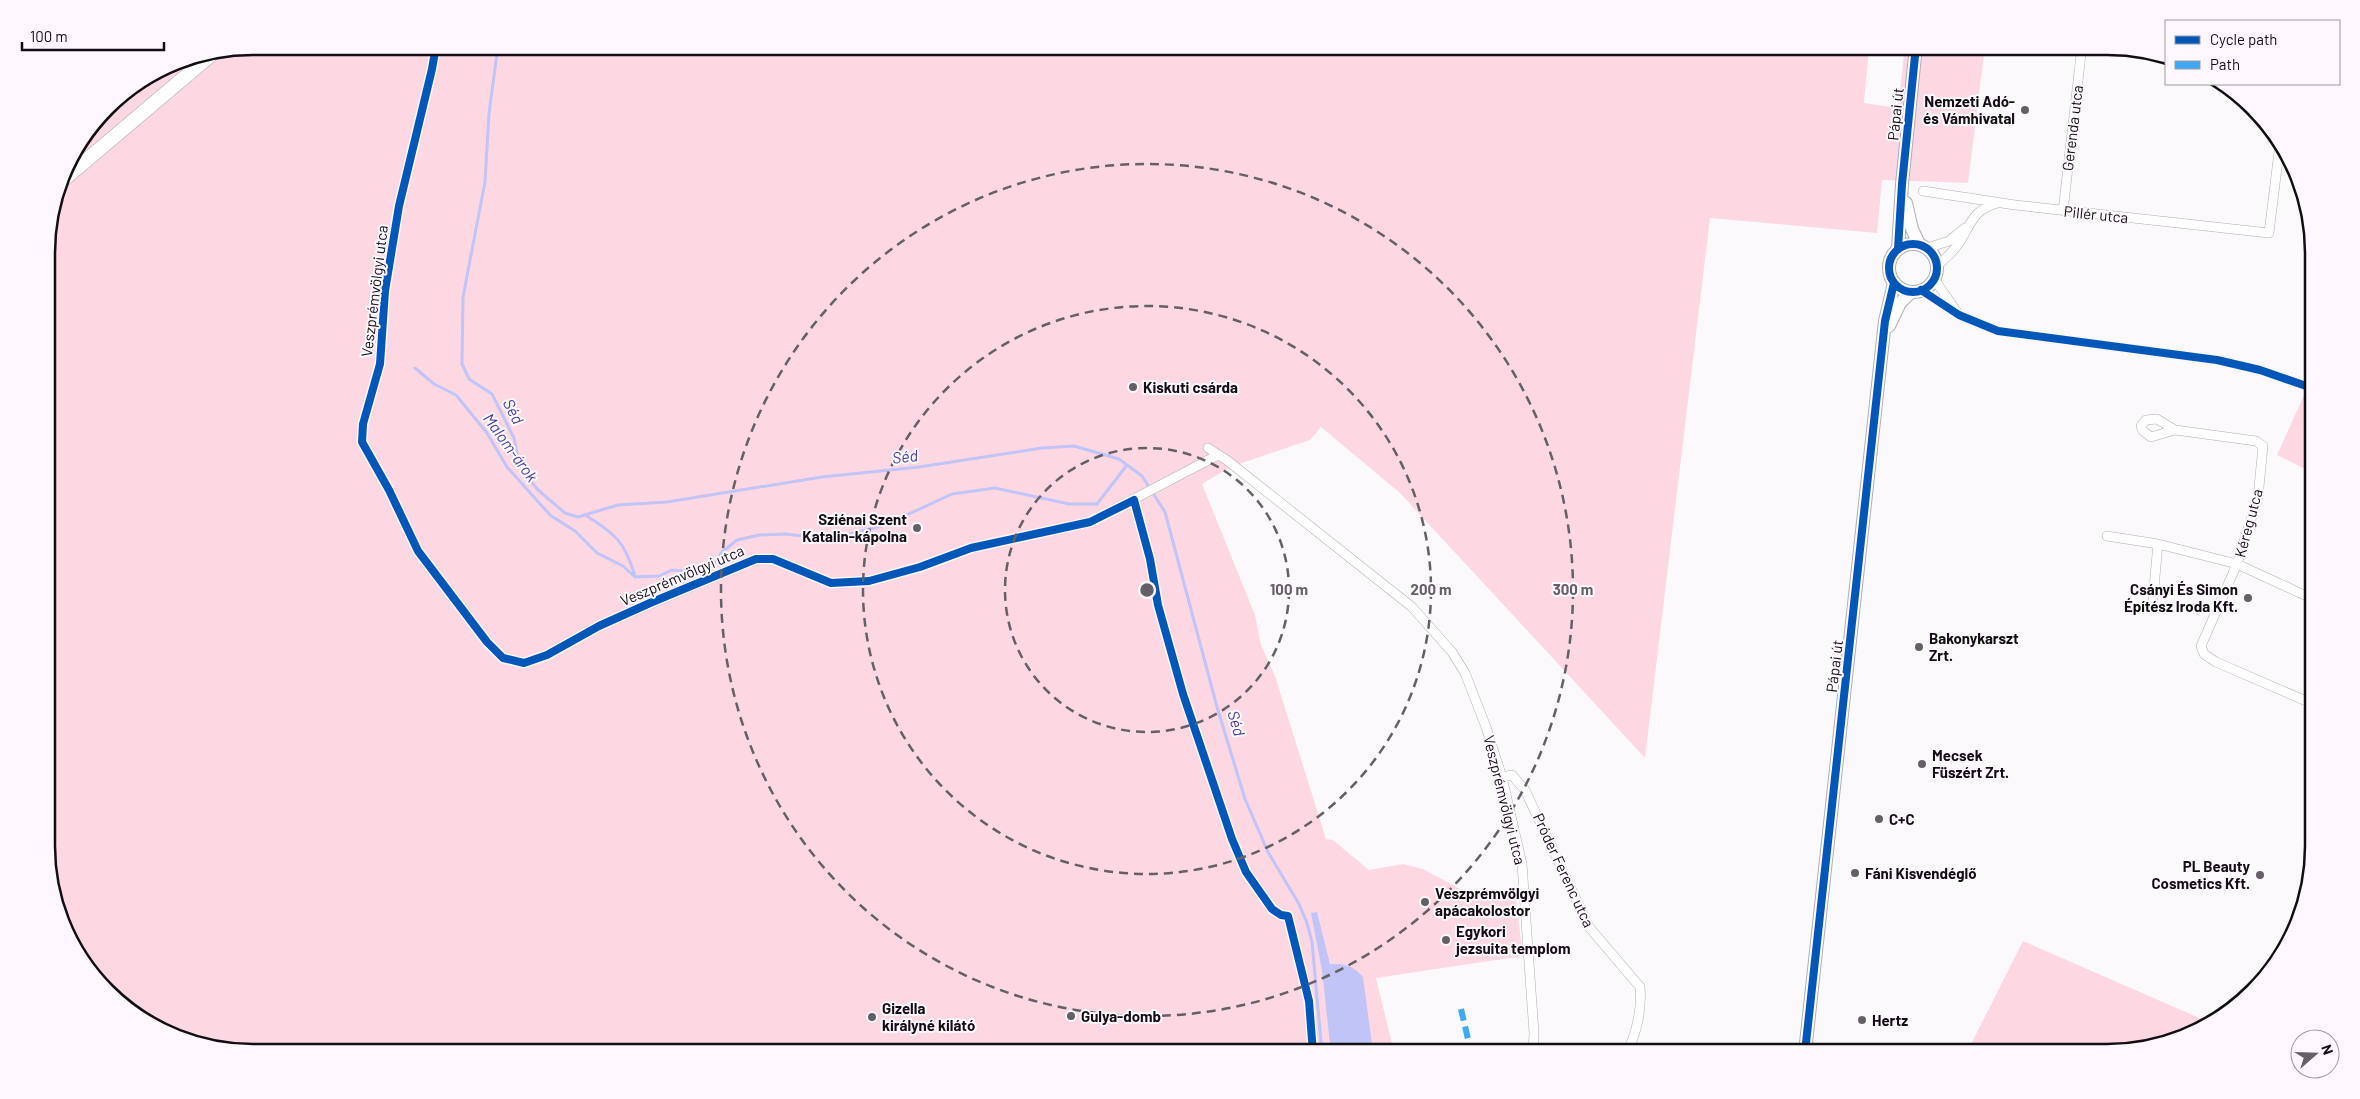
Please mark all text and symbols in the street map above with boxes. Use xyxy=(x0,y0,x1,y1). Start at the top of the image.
scale bar xyxy=(22,20,165,52)
legend xyxy=(2165,20,2340,85)
text: 100 m xyxy=(30,27,68,45)
text: Cycle path xyxy=(2210,30,2277,48)
text: Path xyxy=(2210,55,2240,73)
street label: Gerenda utca xyxy=(2058,84,2086,172)
street label: Pápai út xyxy=(1883,87,1907,141)
place label: Nemzeti Adó- és Vámhivatal xyxy=(1923,92,2015,127)
marker: Nemzeti Adó- és Vámhivatal xyxy=(2019,104,2031,116)
street label: Pillér utca xyxy=(2063,202,2129,226)
street label: Veszprémvölgyi utca xyxy=(357,224,391,358)
place label: Kiskuti csárda xyxy=(1143,378,1238,396)
marker: Kiskuti csárda xyxy=(1127,381,1139,393)
water label: Séd xyxy=(500,395,529,427)
water label: Malom-árok xyxy=(480,409,542,485)
water label: Séd xyxy=(891,445,919,467)
street label: Kéreg utca xyxy=(2230,487,2266,559)
place label: Sziénai Szent Katalin-kápolna xyxy=(802,510,907,545)
marker: Sziénai Szent Katalin-kápolna xyxy=(911,522,923,534)
street label: Veszprémvölgyi utca xyxy=(617,541,747,609)
text: 100 m xyxy=(1270,580,1308,598)
text: 200 m xyxy=(1410,580,1452,598)
text: 300 m xyxy=(1553,580,1593,598)
place label: Csányi És Simon Építész Iroda Kft. xyxy=(2124,580,2238,615)
centre of rings xyxy=(1138,581,1156,599)
marker: Csányi És Simon Építész Iroda Kft. xyxy=(2242,592,2254,604)
place label: Bakonykarszt Zrt. xyxy=(1929,629,2019,664)
street label: Pápai út xyxy=(1822,639,1846,693)
marker: Bakonykarszt Zrt. xyxy=(1913,641,1925,653)
water label: Séd xyxy=(1224,708,1250,739)
street label: Veszprémvölgyi utca xyxy=(1480,733,1530,867)
place label: Mecsek Füszért Zrt. xyxy=(1932,746,2009,781)
marker: Mecsek Füszért Zrt. xyxy=(1916,758,1928,770)
street label: Próder Ferenc utca xyxy=(1530,810,1598,930)
place label: C+C xyxy=(1889,810,1915,828)
marker: C+C xyxy=(1873,813,1885,825)
place label: PL Beauty Cosmetics Kft. xyxy=(2151,857,2250,892)
place label: Fáni Kisvendéglő xyxy=(1865,864,1976,882)
marker: Fáni Kisvendéglő xyxy=(1849,867,1861,879)
marker: PL Beauty Cosmetics Kft. xyxy=(2254,869,2266,881)
place label: Veszprémvölgyi apácakolostor xyxy=(1435,884,1539,919)
marker: Veszprémvölgyi apácakolostor xyxy=(1419,896,1431,908)
place label: Egykori jezsuita templom xyxy=(1455,922,1570,957)
marker: Egykori jezsuita templom xyxy=(1440,934,1452,946)
place label: Gizella királyné kilátó xyxy=(882,999,975,1034)
place label: Gulya-domb xyxy=(1081,1007,1161,1025)
marker: Gulya-domb xyxy=(1065,1010,1077,1022)
marker: Gizella királyné kilátó xyxy=(866,1011,878,1023)
place label: Hertz xyxy=(1872,1011,1908,1029)
marker: Hertz xyxy=(1856,1014,1868,1026)
north arrow xyxy=(2290,1029,2340,1079)
text: N xyxy=(2318,1042,2337,1057)

